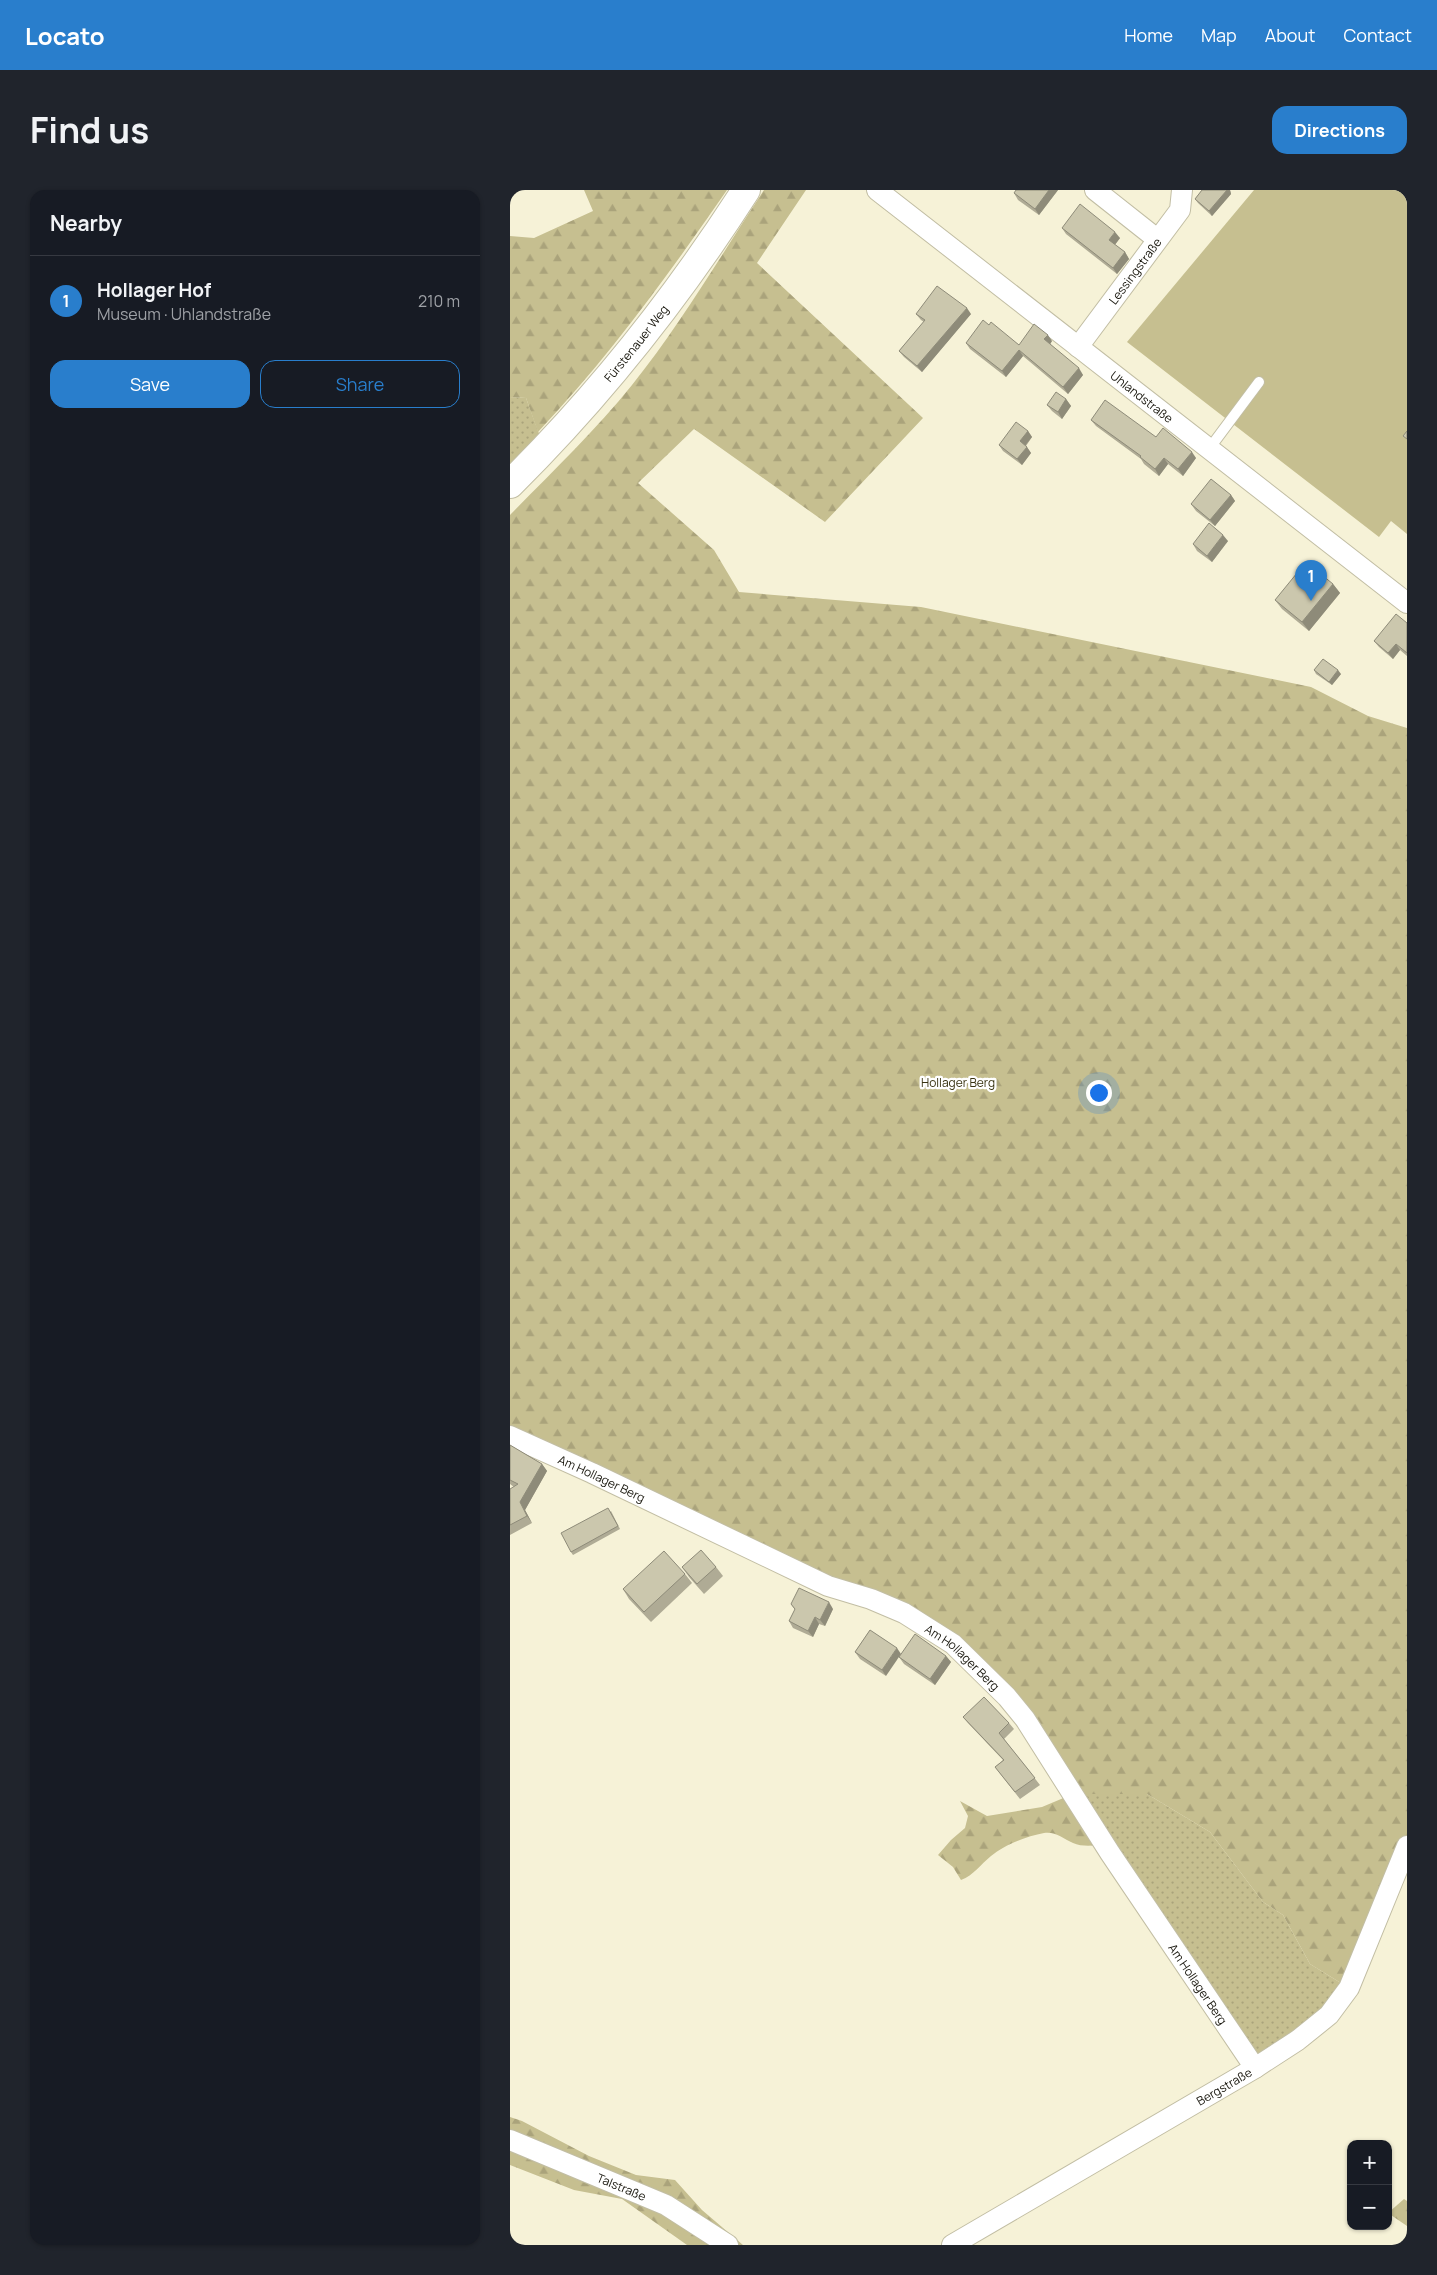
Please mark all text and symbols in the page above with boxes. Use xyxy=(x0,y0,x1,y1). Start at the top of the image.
text: Locato xyxy=(25,19,105,52)
text: Home xyxy=(1124,23,1173,47)
text: Map xyxy=(1201,23,1237,47)
text: About xyxy=(1265,23,1315,47)
text: Contact xyxy=(1343,23,1412,47)
text: Find us xyxy=(30,106,149,154)
button: Directions xyxy=(1272,106,1407,154)
text: Nearby xyxy=(50,209,122,237)
street label: Lessingstraße xyxy=(1104,234,1165,308)
text: Hollager Hof xyxy=(97,277,211,303)
text: 1 xyxy=(62,290,70,312)
text: 210 m xyxy=(418,290,460,312)
street label: Fürstenauer Weg xyxy=(600,301,672,385)
text: Museum · Uhlandstraße xyxy=(97,303,271,325)
button: Save xyxy=(50,360,250,408)
button: Share xyxy=(260,360,460,408)
street label: Uhlandstraße xyxy=(1107,367,1177,426)
pin: 1 xyxy=(1295,560,1327,601)
park label: Hollager Berg xyxy=(921,1074,995,1091)
your location xyxy=(1086,1080,1112,1106)
street label: Am Hollager Berg xyxy=(556,1450,648,1506)
street label: Am Hollager Berg xyxy=(922,1620,1004,1694)
street label: Am Hollager Berg xyxy=(1165,1940,1232,2028)
street label: Bergstraße xyxy=(1193,2063,1255,2109)
map controls xyxy=(1347,2140,1392,2230)
button: + xyxy=(1347,2140,1392,2185)
street label: Talstraße xyxy=(594,2169,649,2204)
button: − xyxy=(1347,2185,1392,2230)

